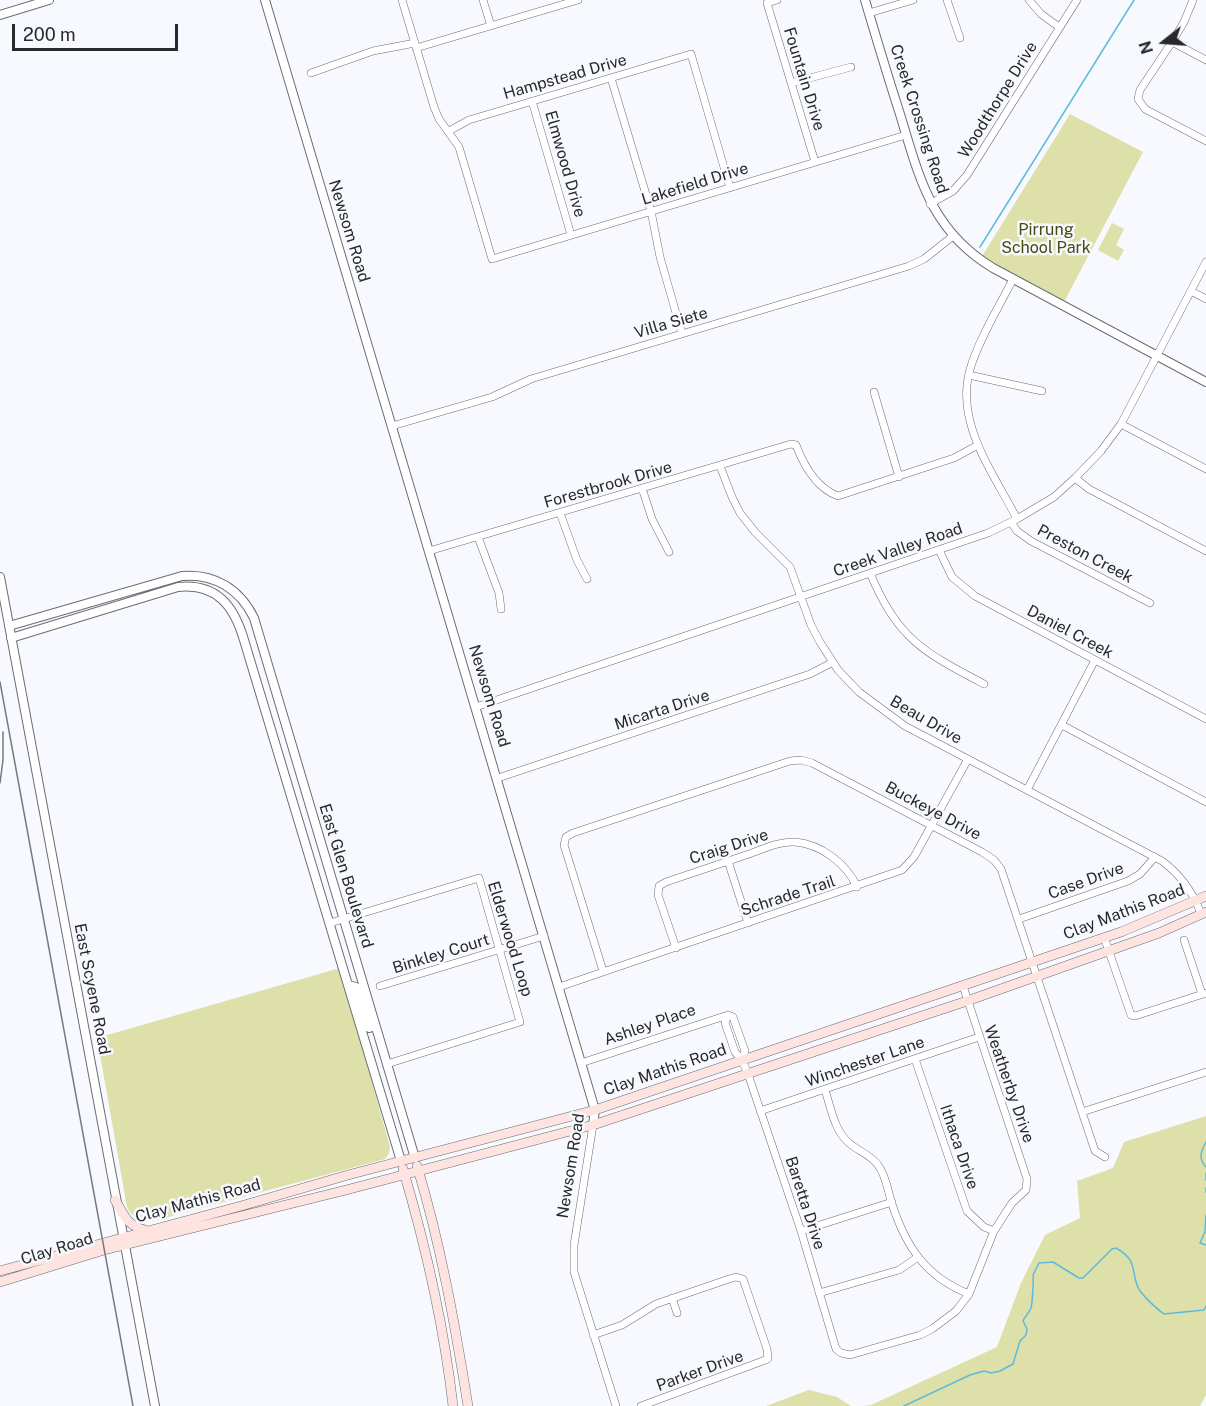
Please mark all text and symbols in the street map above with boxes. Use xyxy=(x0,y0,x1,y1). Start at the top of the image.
scale bar xyxy=(15,12,182,50)
north arrow xyxy=(1134,12,1194,72)
text: 200 m xyxy=(23,24,76,45)
street label: Fountain Drive xyxy=(779,25,829,133)
street label: Woodthorpe Drive xyxy=(954,38,1042,162)
text: N xyxy=(1135,39,1157,56)
street label: Creek Crossing Road xyxy=(886,42,952,196)
street label: Hampstead Drive xyxy=(501,50,629,104)
street label: Elmwood Drive xyxy=(541,108,589,220)
street label: Lakefield Drive xyxy=(639,159,751,209)
street label: Newsom Road xyxy=(324,178,374,284)
park label: Pirrung School Park xyxy=(1001,220,1091,258)
street label: Villa Siete xyxy=(632,303,710,343)
street label: Forestbrook Drive xyxy=(542,458,674,512)
street label: Creek Valley Road xyxy=(831,519,965,581)
street label: Preston Creek xyxy=(1034,521,1136,587)
street label: Daniel Creek xyxy=(1023,601,1117,663)
street label: Newsom Road xyxy=(464,643,514,749)
street label: Micarta Drive xyxy=(612,686,712,734)
street label: Beau Drive xyxy=(887,692,965,748)
street label: Buckeye Drive xyxy=(882,778,984,844)
street label: East Glen Boulevard xyxy=(315,802,377,950)
street label: Craig Drive xyxy=(687,825,771,869)
street label: Case Drive xyxy=(1046,858,1126,904)
street label: Schrade Trail xyxy=(738,872,838,920)
street label: Elderwood Loop xyxy=(483,879,537,999)
street label: Clay Mathis Road xyxy=(1060,880,1188,944)
street label: East Scyene Road xyxy=(70,922,114,1056)
street label: Binkley Court xyxy=(390,930,492,978)
street label: Ashley Place xyxy=(602,1000,698,1050)
street label: Weatherby Drive xyxy=(980,1023,1038,1145)
street label: Winchester Lane xyxy=(803,1033,927,1091)
street label: Clay Mathis Road xyxy=(601,1040,729,1100)
street label: Ithaca Drive xyxy=(936,1102,982,1192)
street label: Newsom Road xyxy=(553,1112,589,1220)
street label: Baretta Drive xyxy=(781,1154,829,1252)
street label: Clay Mathis Road xyxy=(133,1175,263,1227)
street label: Clay Road xyxy=(18,1229,96,1269)
street label: Parker Drive xyxy=(654,1346,746,1396)

